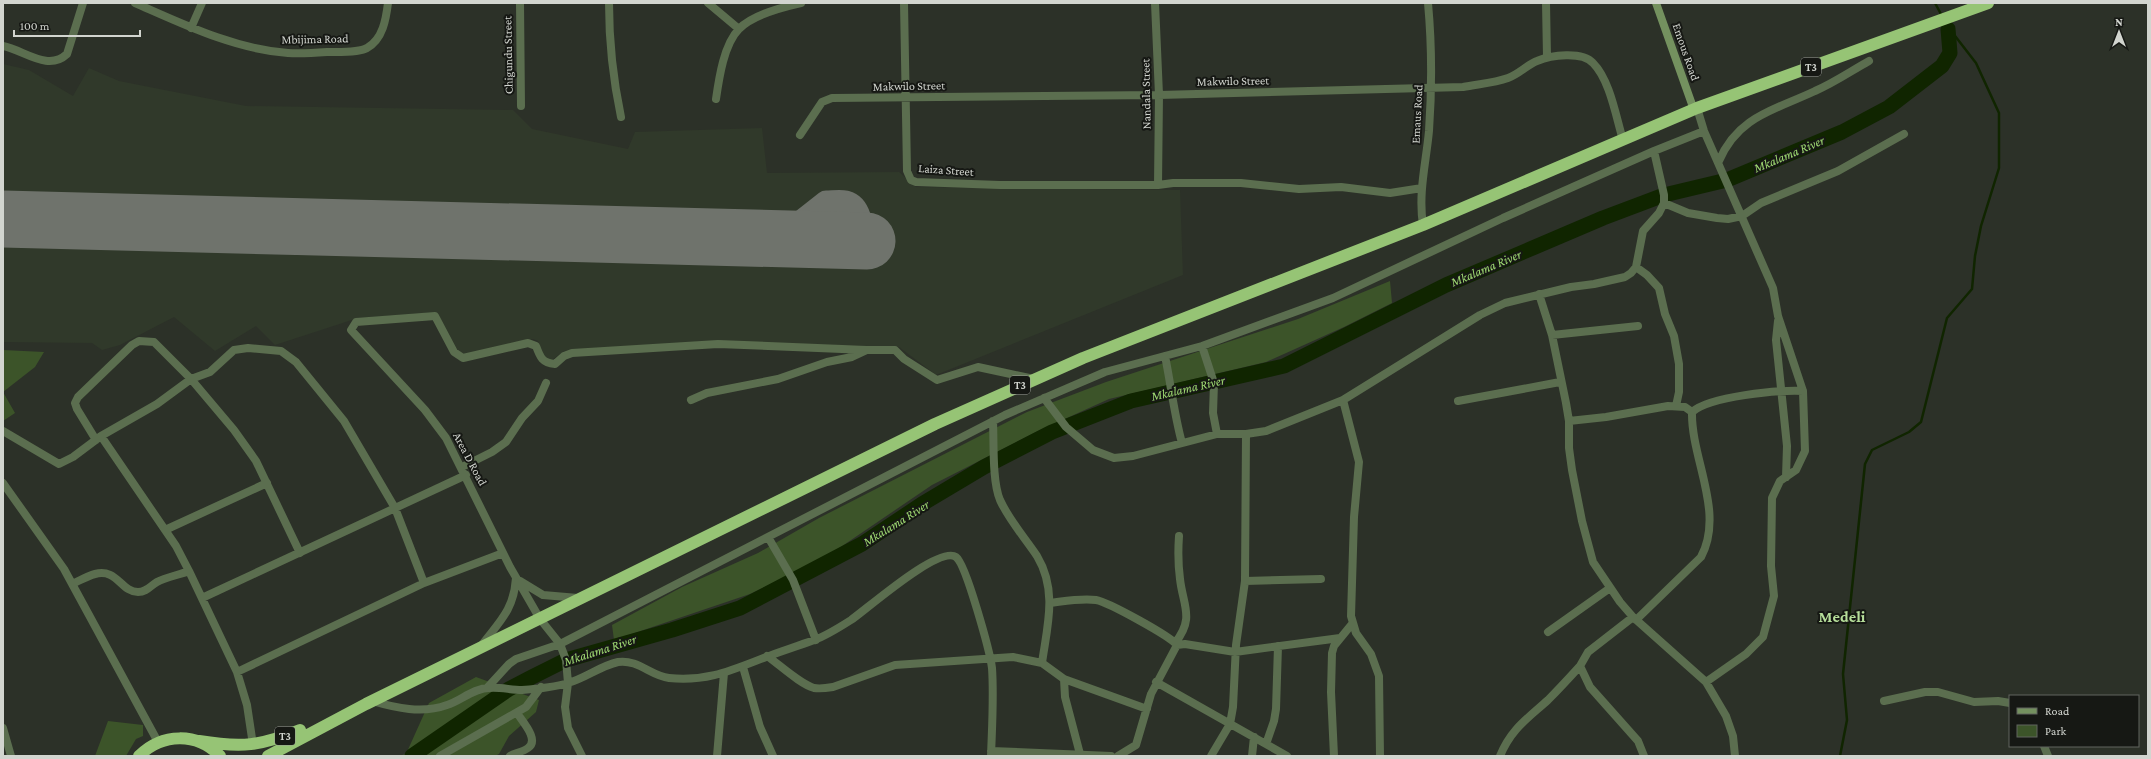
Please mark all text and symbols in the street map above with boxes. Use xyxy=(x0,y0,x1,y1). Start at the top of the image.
scale bar xyxy=(14,12,140,38)
north arrow xyxy=(2099,12,2139,52)
street label: Chigundu Street xyxy=(500,15,516,94)
text: N xyxy=(2115,16,2123,28)
text: 100 m xyxy=(20,19,50,33)
street label: Emous Road xyxy=(1670,21,1703,83)
street label: Mbijima Road xyxy=(281,31,349,47)
street label: Nandala Street xyxy=(1138,57,1154,129)
road number: T3 xyxy=(1801,58,1821,76)
street label: Makwilo Street xyxy=(1197,73,1270,89)
street label: Makwilo Street xyxy=(873,78,946,94)
street label: Emaus Road xyxy=(1408,83,1426,144)
water label: Mkalama River xyxy=(1750,132,1827,176)
street label: Laiza Street xyxy=(918,161,975,179)
water label: Mkalama River xyxy=(1447,246,1524,290)
water label: Mkalama River xyxy=(1149,372,1227,404)
road number: T3 xyxy=(1010,376,1030,394)
street label: Area D Road xyxy=(450,430,490,489)
water label: Mkalama River xyxy=(859,496,932,550)
district label: Medeli xyxy=(1819,608,1866,625)
water label: Mkalama River xyxy=(561,631,639,669)
legend xyxy=(2009,695,2139,747)
text: Road xyxy=(2045,704,2070,718)
text: Park xyxy=(2045,724,2067,738)
road number: T3 xyxy=(275,727,295,745)

